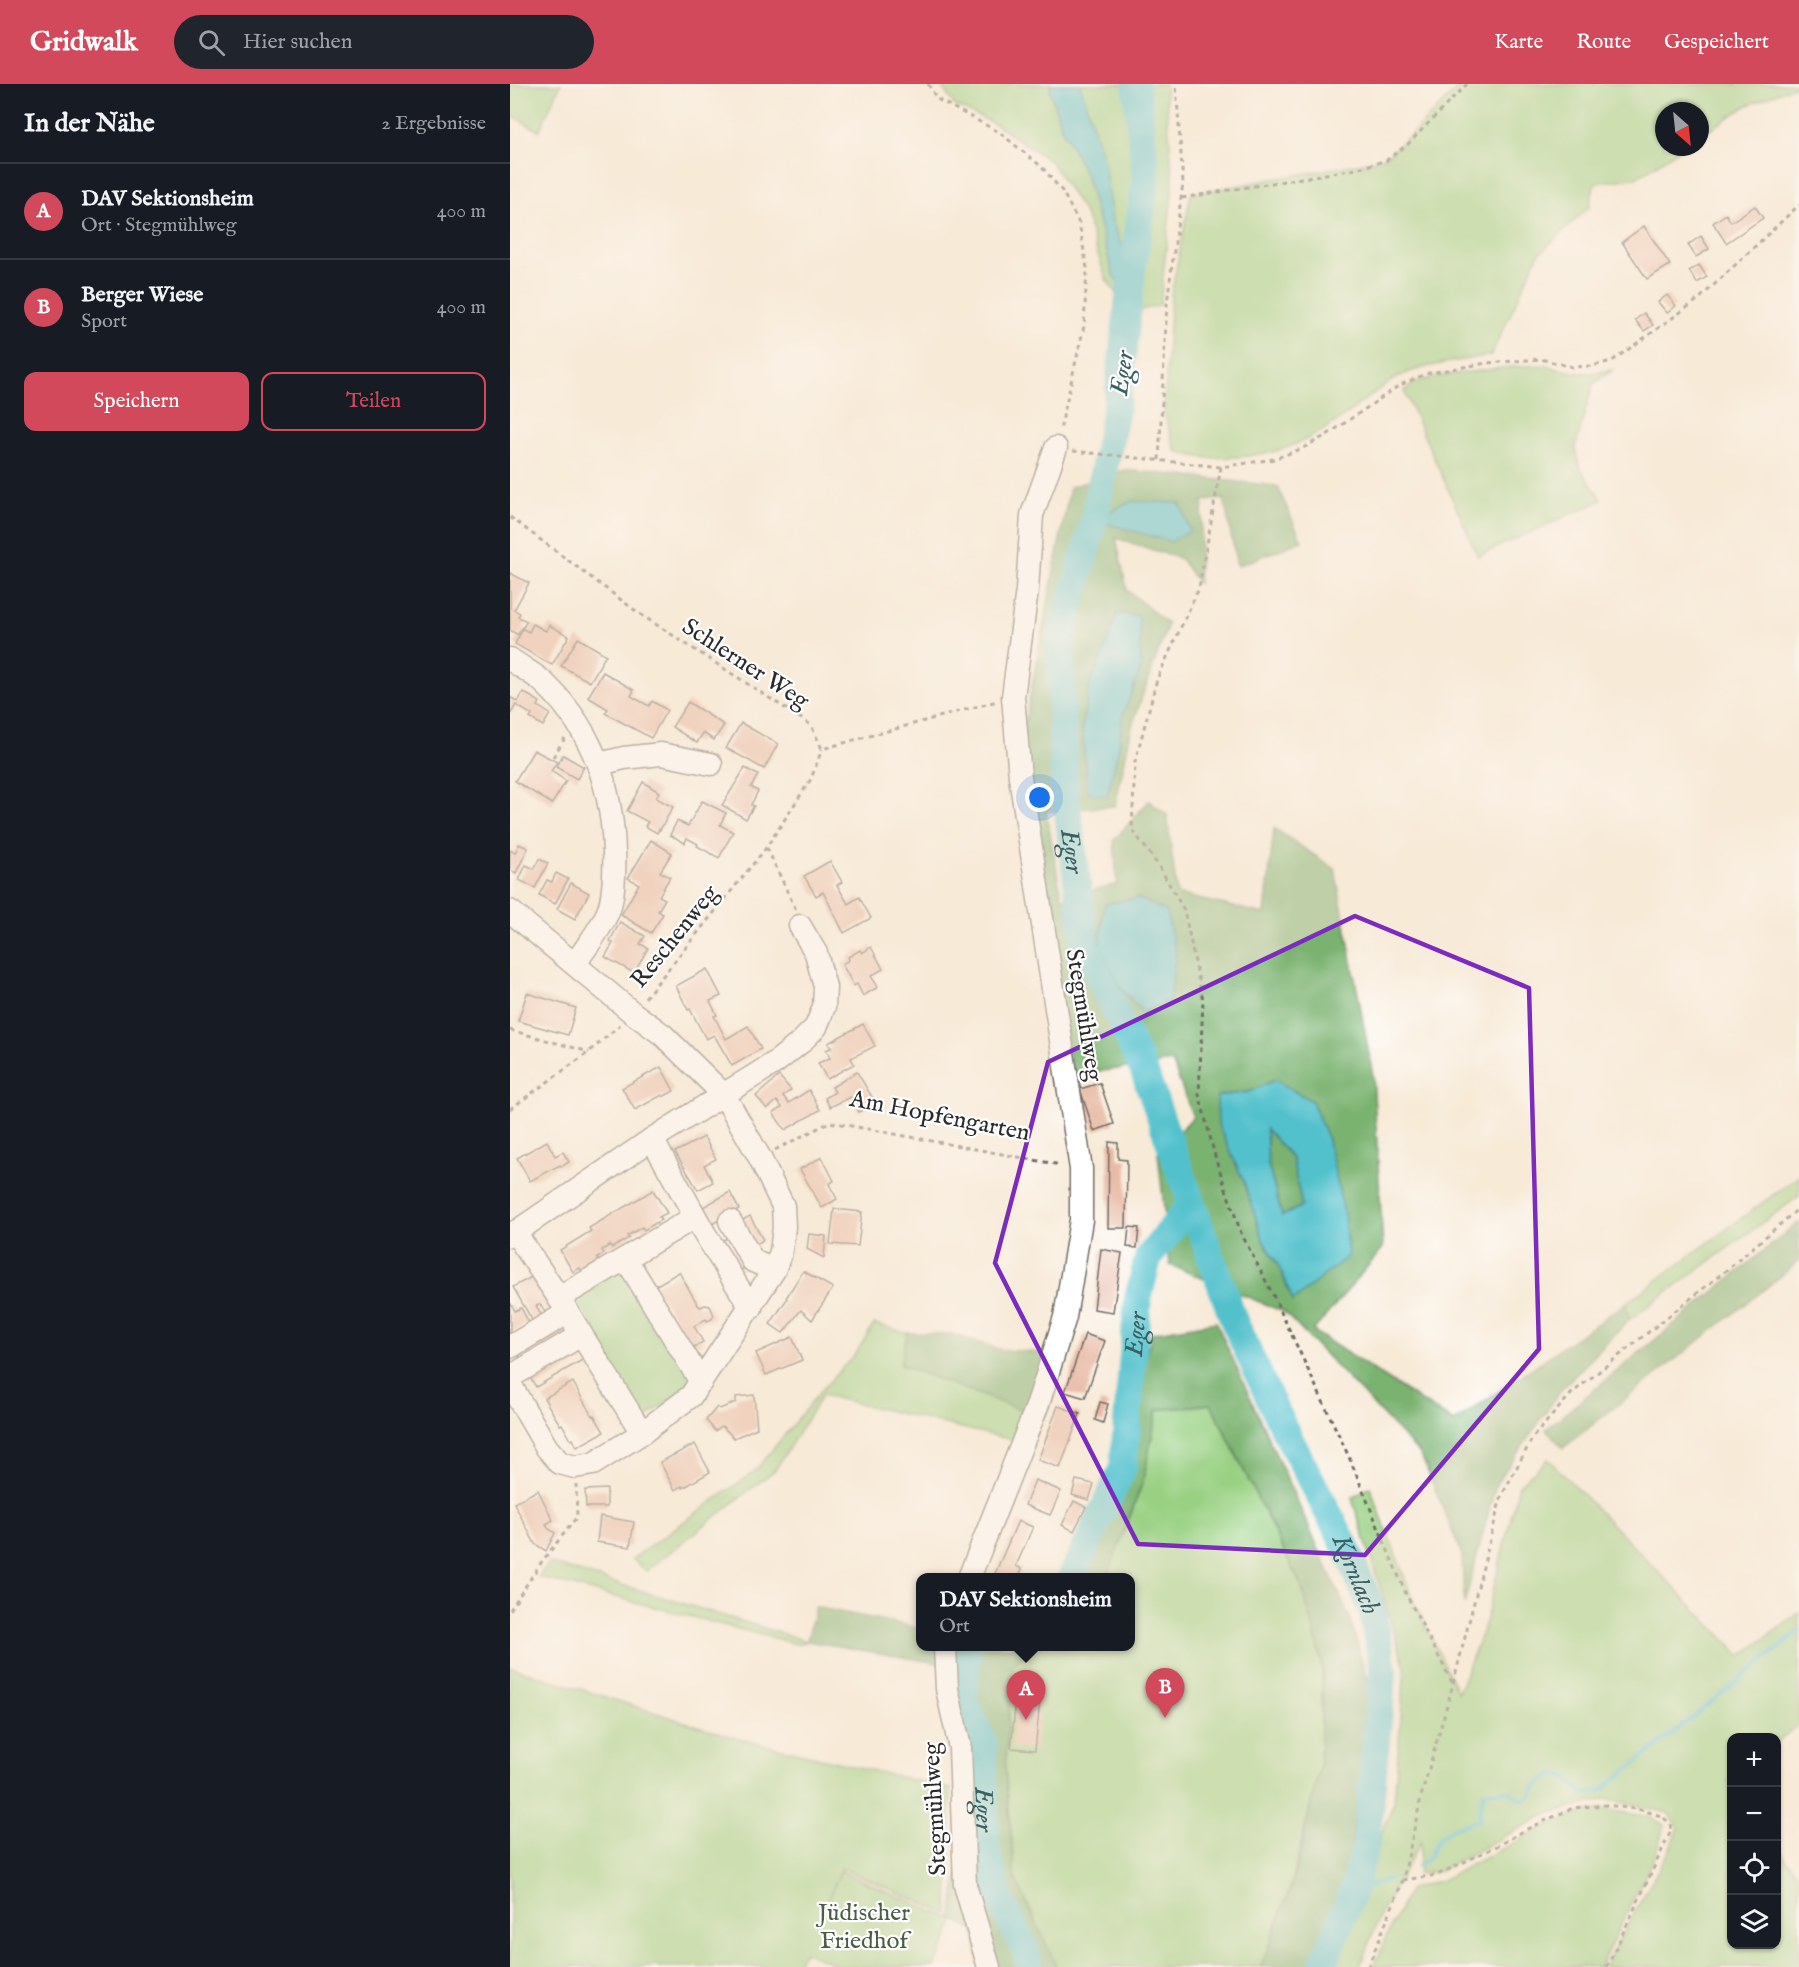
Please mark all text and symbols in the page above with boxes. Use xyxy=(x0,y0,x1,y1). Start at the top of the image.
search box xyxy=(174,15,594,69)
text: Gridwalk xyxy=(30,25,138,60)
icon: search xyxy=(195,26,228,59)
text: Hier suchen xyxy=(243,28,352,56)
text: Karte xyxy=(1494,29,1543,56)
text: Route xyxy=(1576,29,1631,56)
text: Gespeichert xyxy=(1664,29,1769,56)
north arrow xyxy=(1655,102,1709,156)
text: In der Nähe xyxy=(24,107,155,140)
text: 2 Ergebnisse xyxy=(381,111,486,136)
text: DAV Sektionsheim xyxy=(81,185,254,213)
text: A xyxy=(37,199,50,224)
text: 400 m xyxy=(437,199,486,224)
text: Ort · Stegmühlweg xyxy=(81,213,237,238)
text: Berger Wiese xyxy=(81,281,203,309)
text: B xyxy=(37,295,50,320)
text: 400 m xyxy=(437,295,486,320)
text: Sport xyxy=(81,309,127,334)
water label: Eger xyxy=(1103,348,1143,399)
button: Speichern xyxy=(24,372,249,431)
button: Teilen xyxy=(261,372,486,431)
street label: Schlerner Weg xyxy=(676,612,815,717)
your location xyxy=(1025,783,1054,812)
water label: Eger xyxy=(1052,826,1091,877)
street label: Reschenweg xyxy=(624,878,727,995)
street label: Stegmühlweg xyxy=(1058,947,1109,1085)
street label: Am Hopfengarten xyxy=(846,1084,1033,1149)
water label: Eger xyxy=(1118,1309,1155,1359)
water label: Kornlach xyxy=(1324,1529,1387,1619)
popup xyxy=(916,1573,1135,1651)
text: DAV Sektionsheim xyxy=(939,1586,1112,1614)
text: Ort xyxy=(939,1614,970,1639)
pin: B xyxy=(1146,1668,1184,1718)
pin: A xyxy=(1006,1670,1046,1720)
map controls xyxy=(1727,1733,1781,1949)
button: + xyxy=(1727,1733,1781,1787)
street label: Stegmühlweg xyxy=(916,1740,954,1877)
water label: Eger xyxy=(966,1785,1001,1833)
button: − xyxy=(1727,1787,1781,1841)
button: locate xyxy=(1727,1841,1781,1895)
button: layers xyxy=(1727,1895,1781,1949)
park label: Jüdischer Friedhof xyxy=(815,1898,912,1957)

